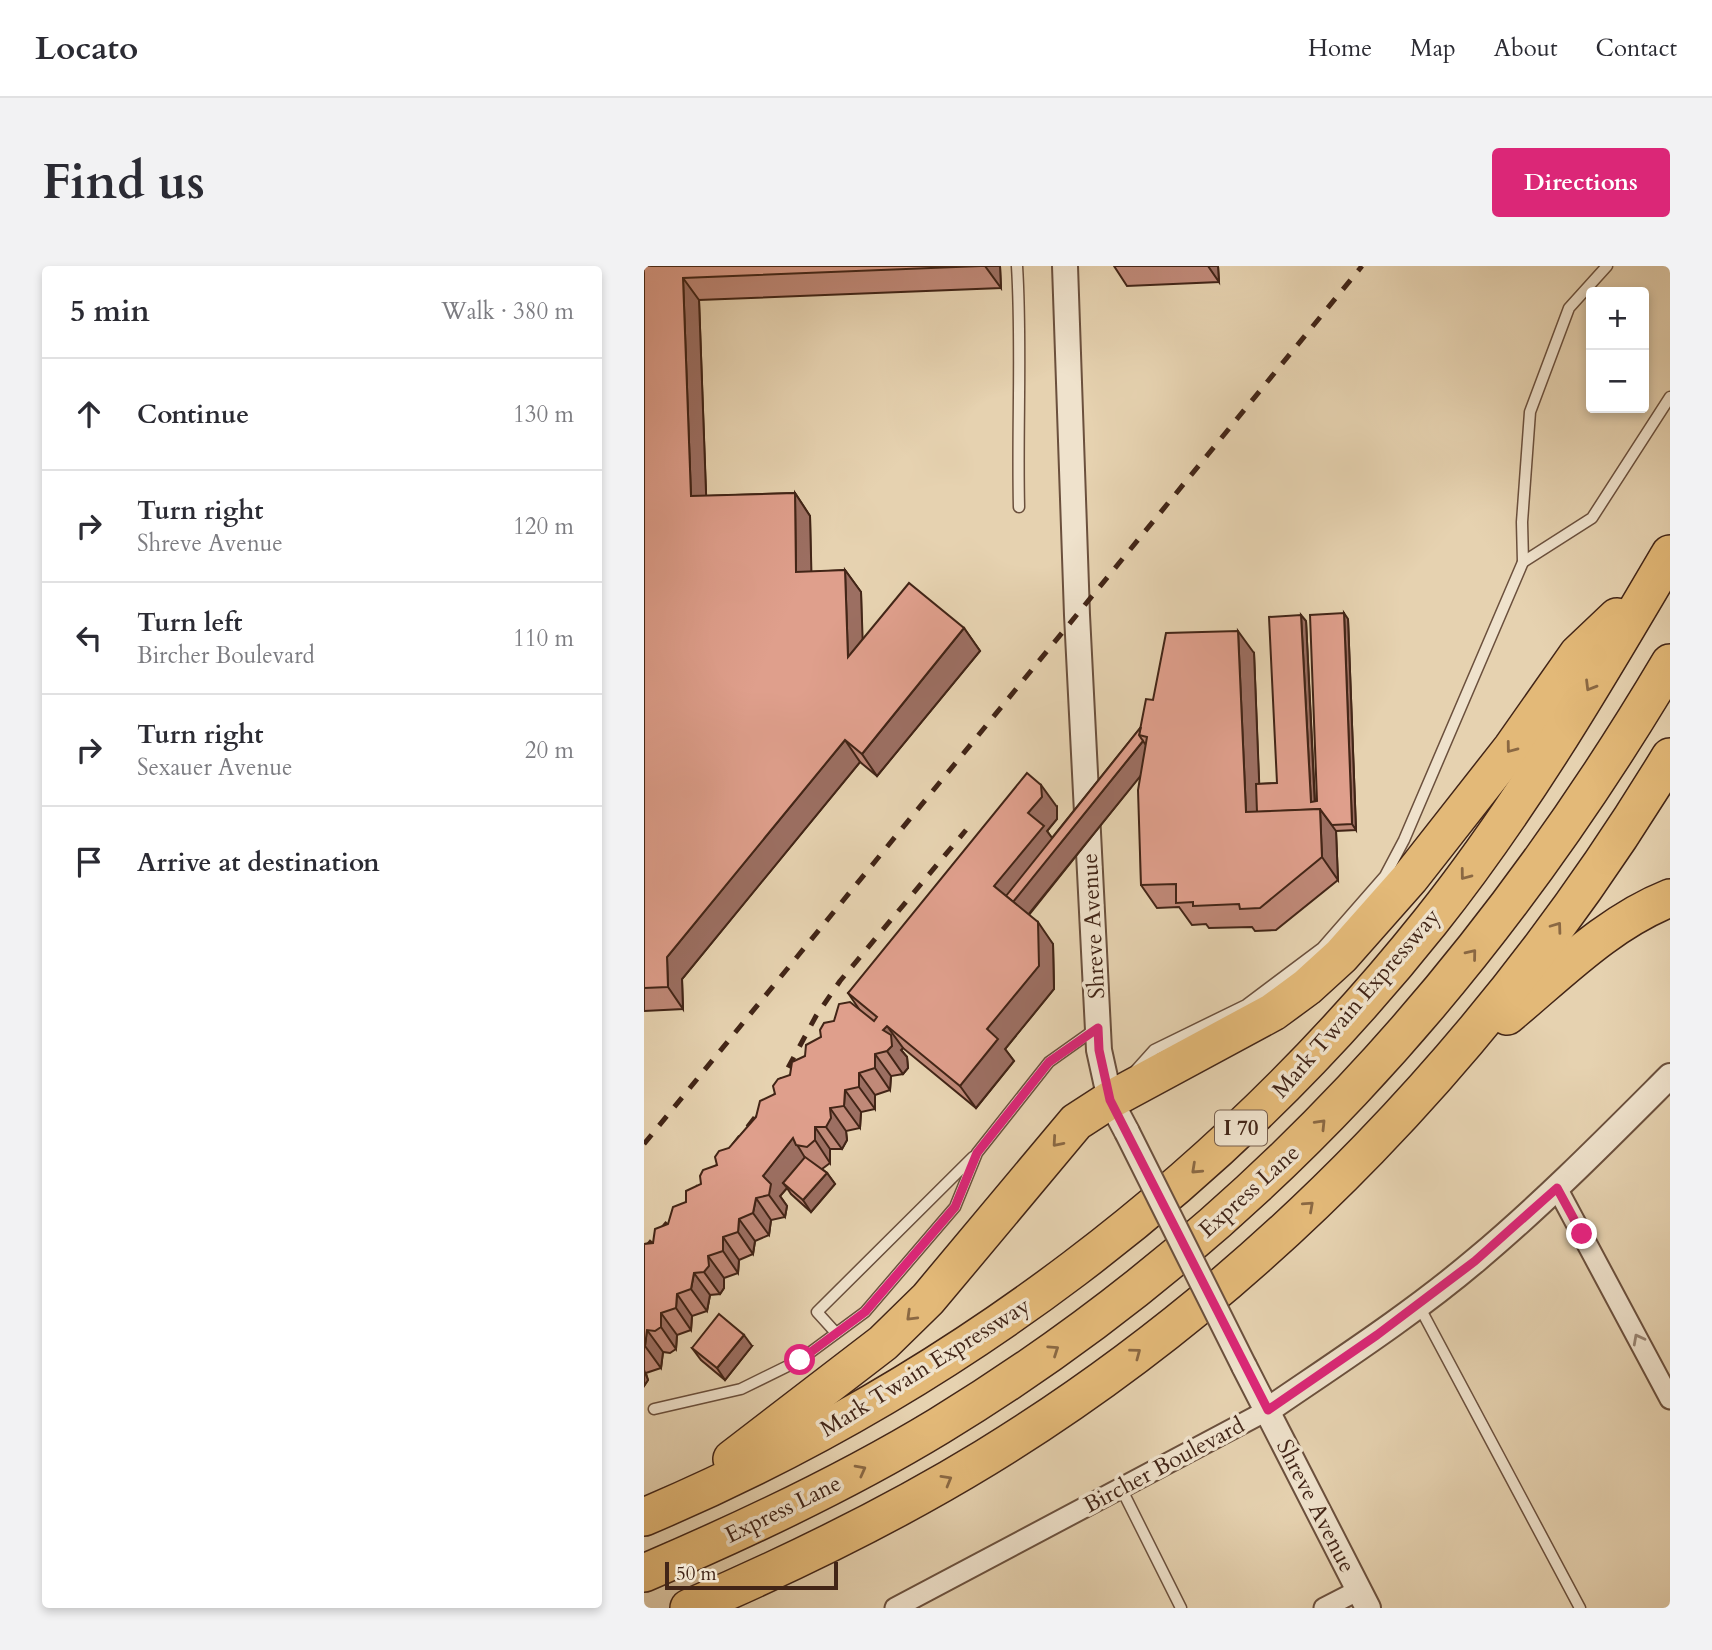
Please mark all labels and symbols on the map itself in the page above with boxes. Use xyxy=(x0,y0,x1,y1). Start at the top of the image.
one-way arrow xyxy=(1586,678,1599,691)
one-way arrow xyxy=(1507,740,1520,753)
street label: Shreve Avenue xyxy=(1074,852,1112,1000)
one-way arrow xyxy=(1460,868,1473,880)
street label: Mark Twain Expressway xyxy=(1265,901,1447,1105)
one-way arrow xyxy=(1549,922,1561,935)
one-way arrow xyxy=(1463,950,1476,962)
road number: I 70 xyxy=(1215,1110,1267,1146)
one-way arrow xyxy=(1312,1120,1325,1133)
one-way arrow xyxy=(1053,1134,1065,1147)
street label: Express Lane xyxy=(1192,1137,1306,1245)
one-way arrow xyxy=(1191,1161,1204,1174)
one-way arrow xyxy=(1301,1201,1314,1214)
route end xyxy=(1566,1218,1597,1249)
street label: Mark Twain Expressway xyxy=(814,1290,1036,1444)
one-way arrow xyxy=(906,1307,919,1320)
one-way arrow xyxy=(1633,1334,1646,1346)
route start xyxy=(784,1344,815,1375)
one-way arrow xyxy=(1046,1345,1059,1358)
one-way arrow xyxy=(1128,1348,1141,1361)
street label: Bircher Boulevard xyxy=(1078,1409,1250,1520)
street label: Shreve Avenue xyxy=(1269,1434,1363,1578)
one-way arrow xyxy=(853,1465,866,1479)
street label: Express Lane xyxy=(720,1468,846,1550)
one-way arrow xyxy=(940,1475,953,1488)
scale bar xyxy=(665,1559,838,1591)

